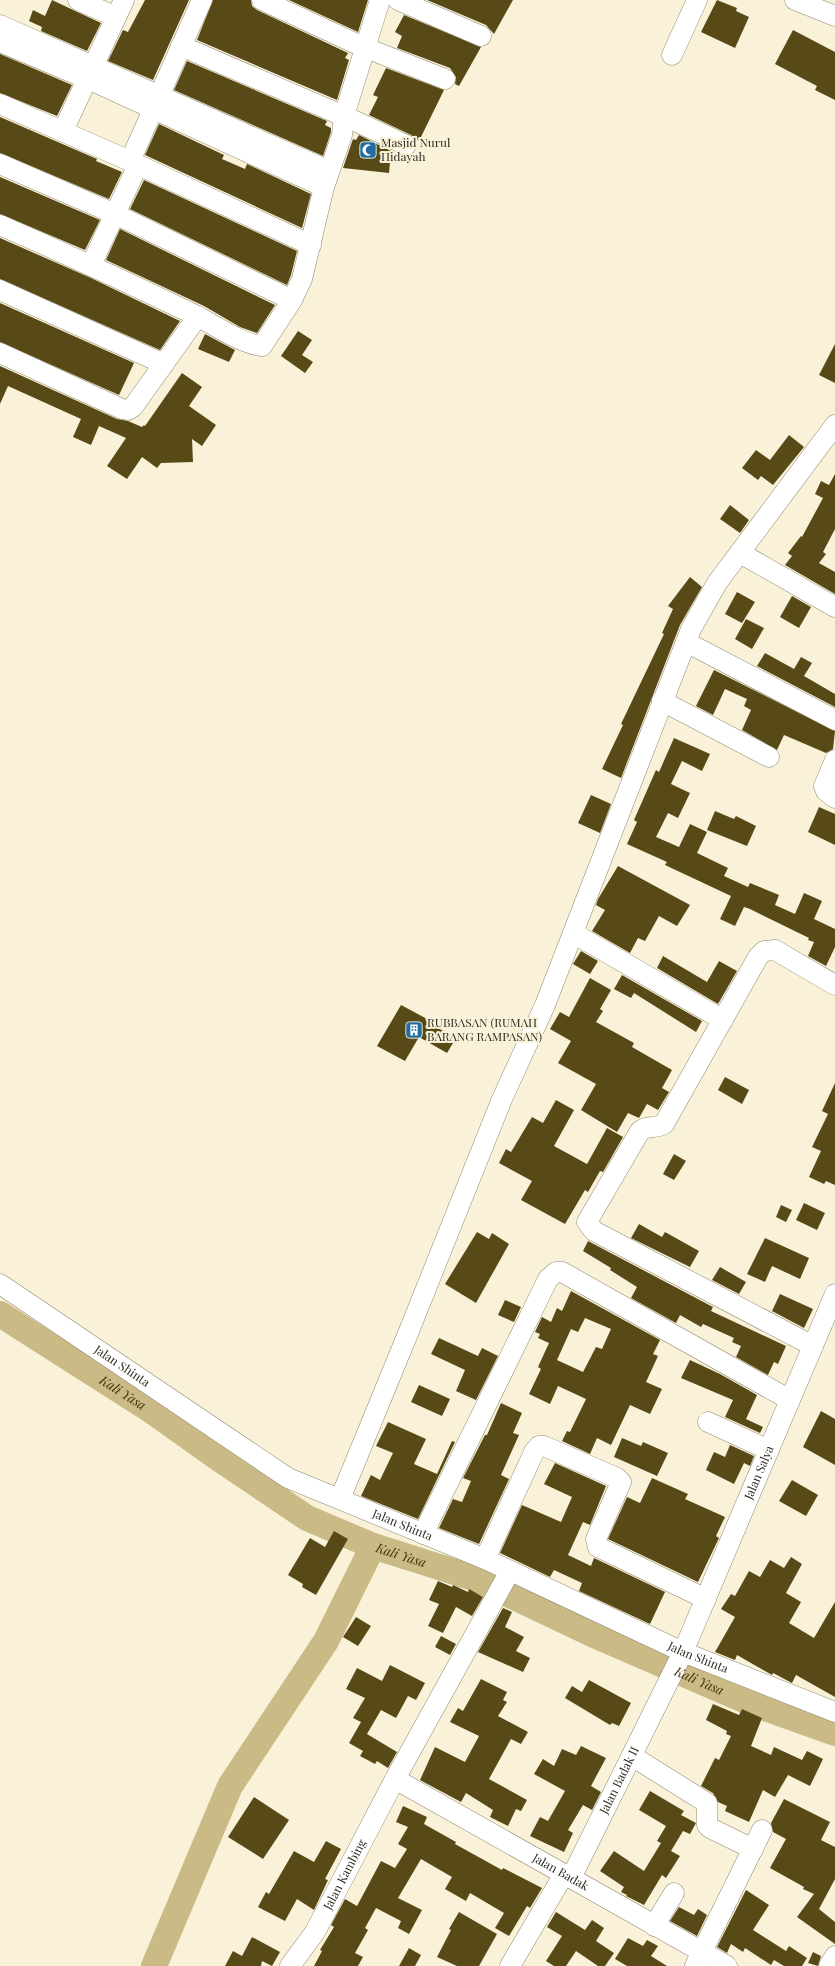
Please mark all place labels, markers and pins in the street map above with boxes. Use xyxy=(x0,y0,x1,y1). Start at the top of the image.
place label: Masjid Nurul Hidayah xyxy=(381,134,451,164)
mosque icon: Masjid Nurul Hidayah xyxy=(358,140,378,160)
place label: RUBBASAN (RUMAH BARANG RAMPASAN) xyxy=(427,1014,542,1044)
building icon: RUBBASAN (RUMAH BARANG RAMPASAN) xyxy=(404,1020,424,1040)

